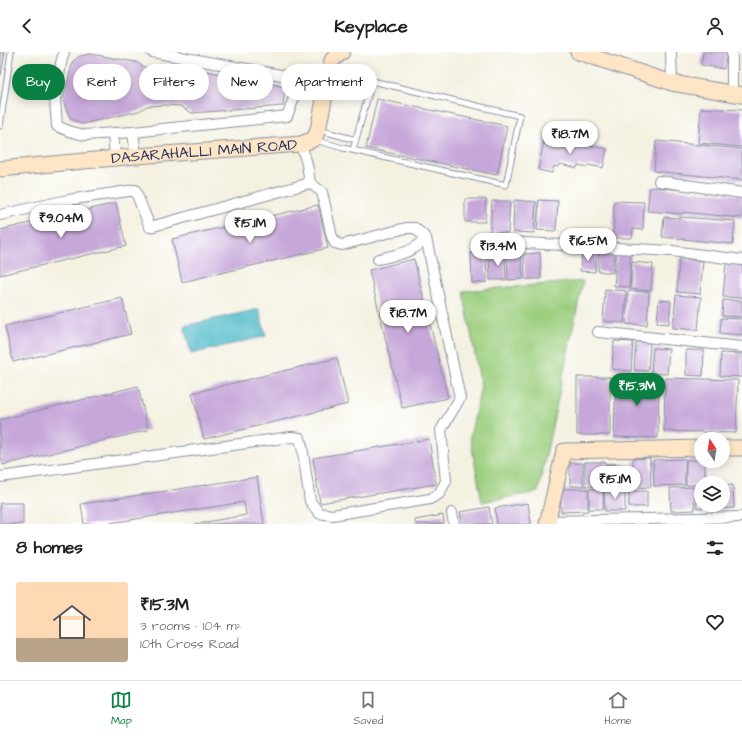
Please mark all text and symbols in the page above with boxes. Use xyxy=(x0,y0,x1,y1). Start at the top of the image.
text: Keyplace xyxy=(334,14,408,39)
icon: back xyxy=(16,15,38,37)
icon: person xyxy=(704,15,726,37)
chip: Buy xyxy=(12,64,65,100)
chip: Rent xyxy=(73,64,131,100)
chip: Filters xyxy=(139,64,209,100)
chip: New xyxy=(217,64,273,100)
chip: Apartment xyxy=(281,64,377,100)
pin: ₹18.7M xyxy=(537,121,603,155)
text: ₹18.7M xyxy=(551,125,589,143)
street label: DASARAHALLI MAIN ROAD xyxy=(110,134,298,169)
pin: ₹9.04M xyxy=(28,205,94,239)
text: ₹9.04M xyxy=(39,209,83,227)
pin: ₹15.1M xyxy=(217,210,283,244)
text: ₹15.1M xyxy=(234,214,266,232)
pin: ₹16.5M xyxy=(555,228,621,262)
text: ₹16.5M xyxy=(568,232,608,250)
pin: ₹13.4M xyxy=(465,233,531,267)
text: ₹13.4M xyxy=(479,237,517,255)
pin: ₹18.7M xyxy=(375,300,441,334)
text: ₹18.7M xyxy=(389,304,427,322)
pin: ₹15.3M xyxy=(604,373,670,407)
text: ₹15.3M xyxy=(618,377,656,395)
north arrow xyxy=(694,432,730,468)
map controls xyxy=(694,432,730,512)
pin: ₹15.1M xyxy=(582,466,648,500)
text: ₹15.1M xyxy=(599,470,631,488)
button: layers xyxy=(694,476,730,512)
text: 8 homes xyxy=(16,536,83,560)
icon: filters xyxy=(704,537,726,559)
text: ₹15.3M xyxy=(140,593,189,617)
icon: home xyxy=(48,598,96,646)
icon: heart xyxy=(704,611,726,633)
text: 3 rooms · 104 m² xyxy=(140,617,241,635)
text: 10th Cross Road xyxy=(140,635,239,653)
tab: Map xyxy=(110,689,132,728)
tab: Saved xyxy=(353,689,383,728)
tab: Home xyxy=(604,689,632,728)

